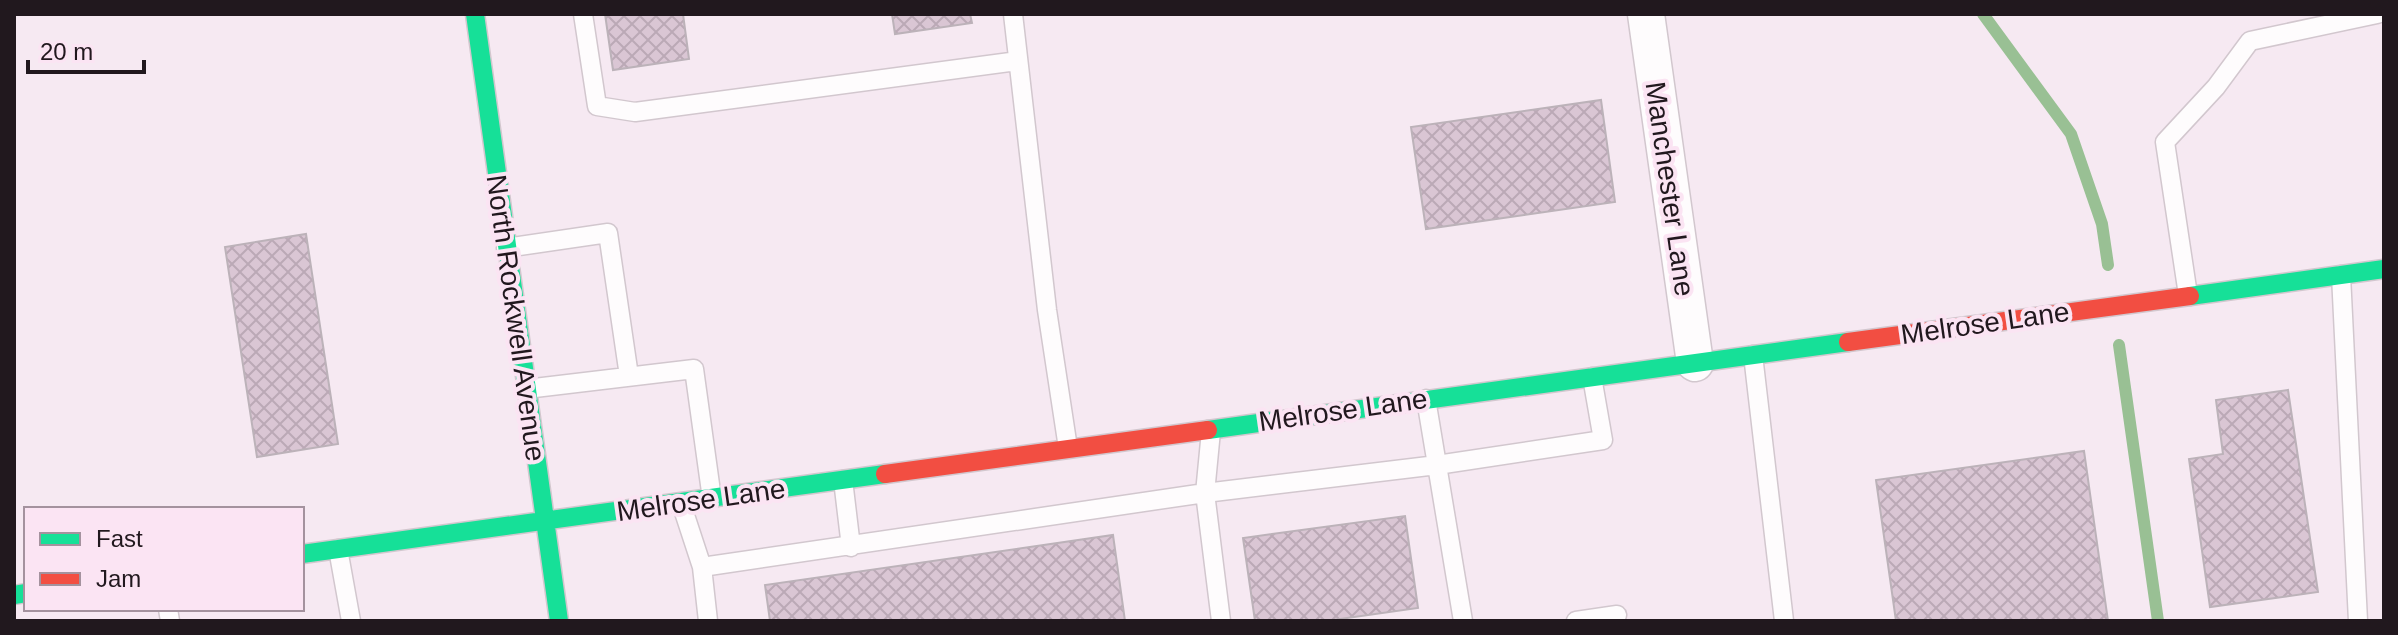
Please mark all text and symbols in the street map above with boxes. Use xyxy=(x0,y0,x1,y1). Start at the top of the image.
scale bar xyxy=(28,24,144,74)
text: 20 m xyxy=(40,38,93,65)
street label: Manchester Lane xyxy=(1640,80,1700,298)
street label: North Rockwell Avenue xyxy=(481,173,551,463)
street label: Melrose Lane xyxy=(1899,296,2071,350)
street label: Melrose Lane xyxy=(1257,383,1429,437)
street label: Melrose Lane xyxy=(615,473,787,527)
legend xyxy=(24,507,304,611)
text: Fast xyxy=(96,525,143,552)
text: Jam xyxy=(96,565,141,592)

